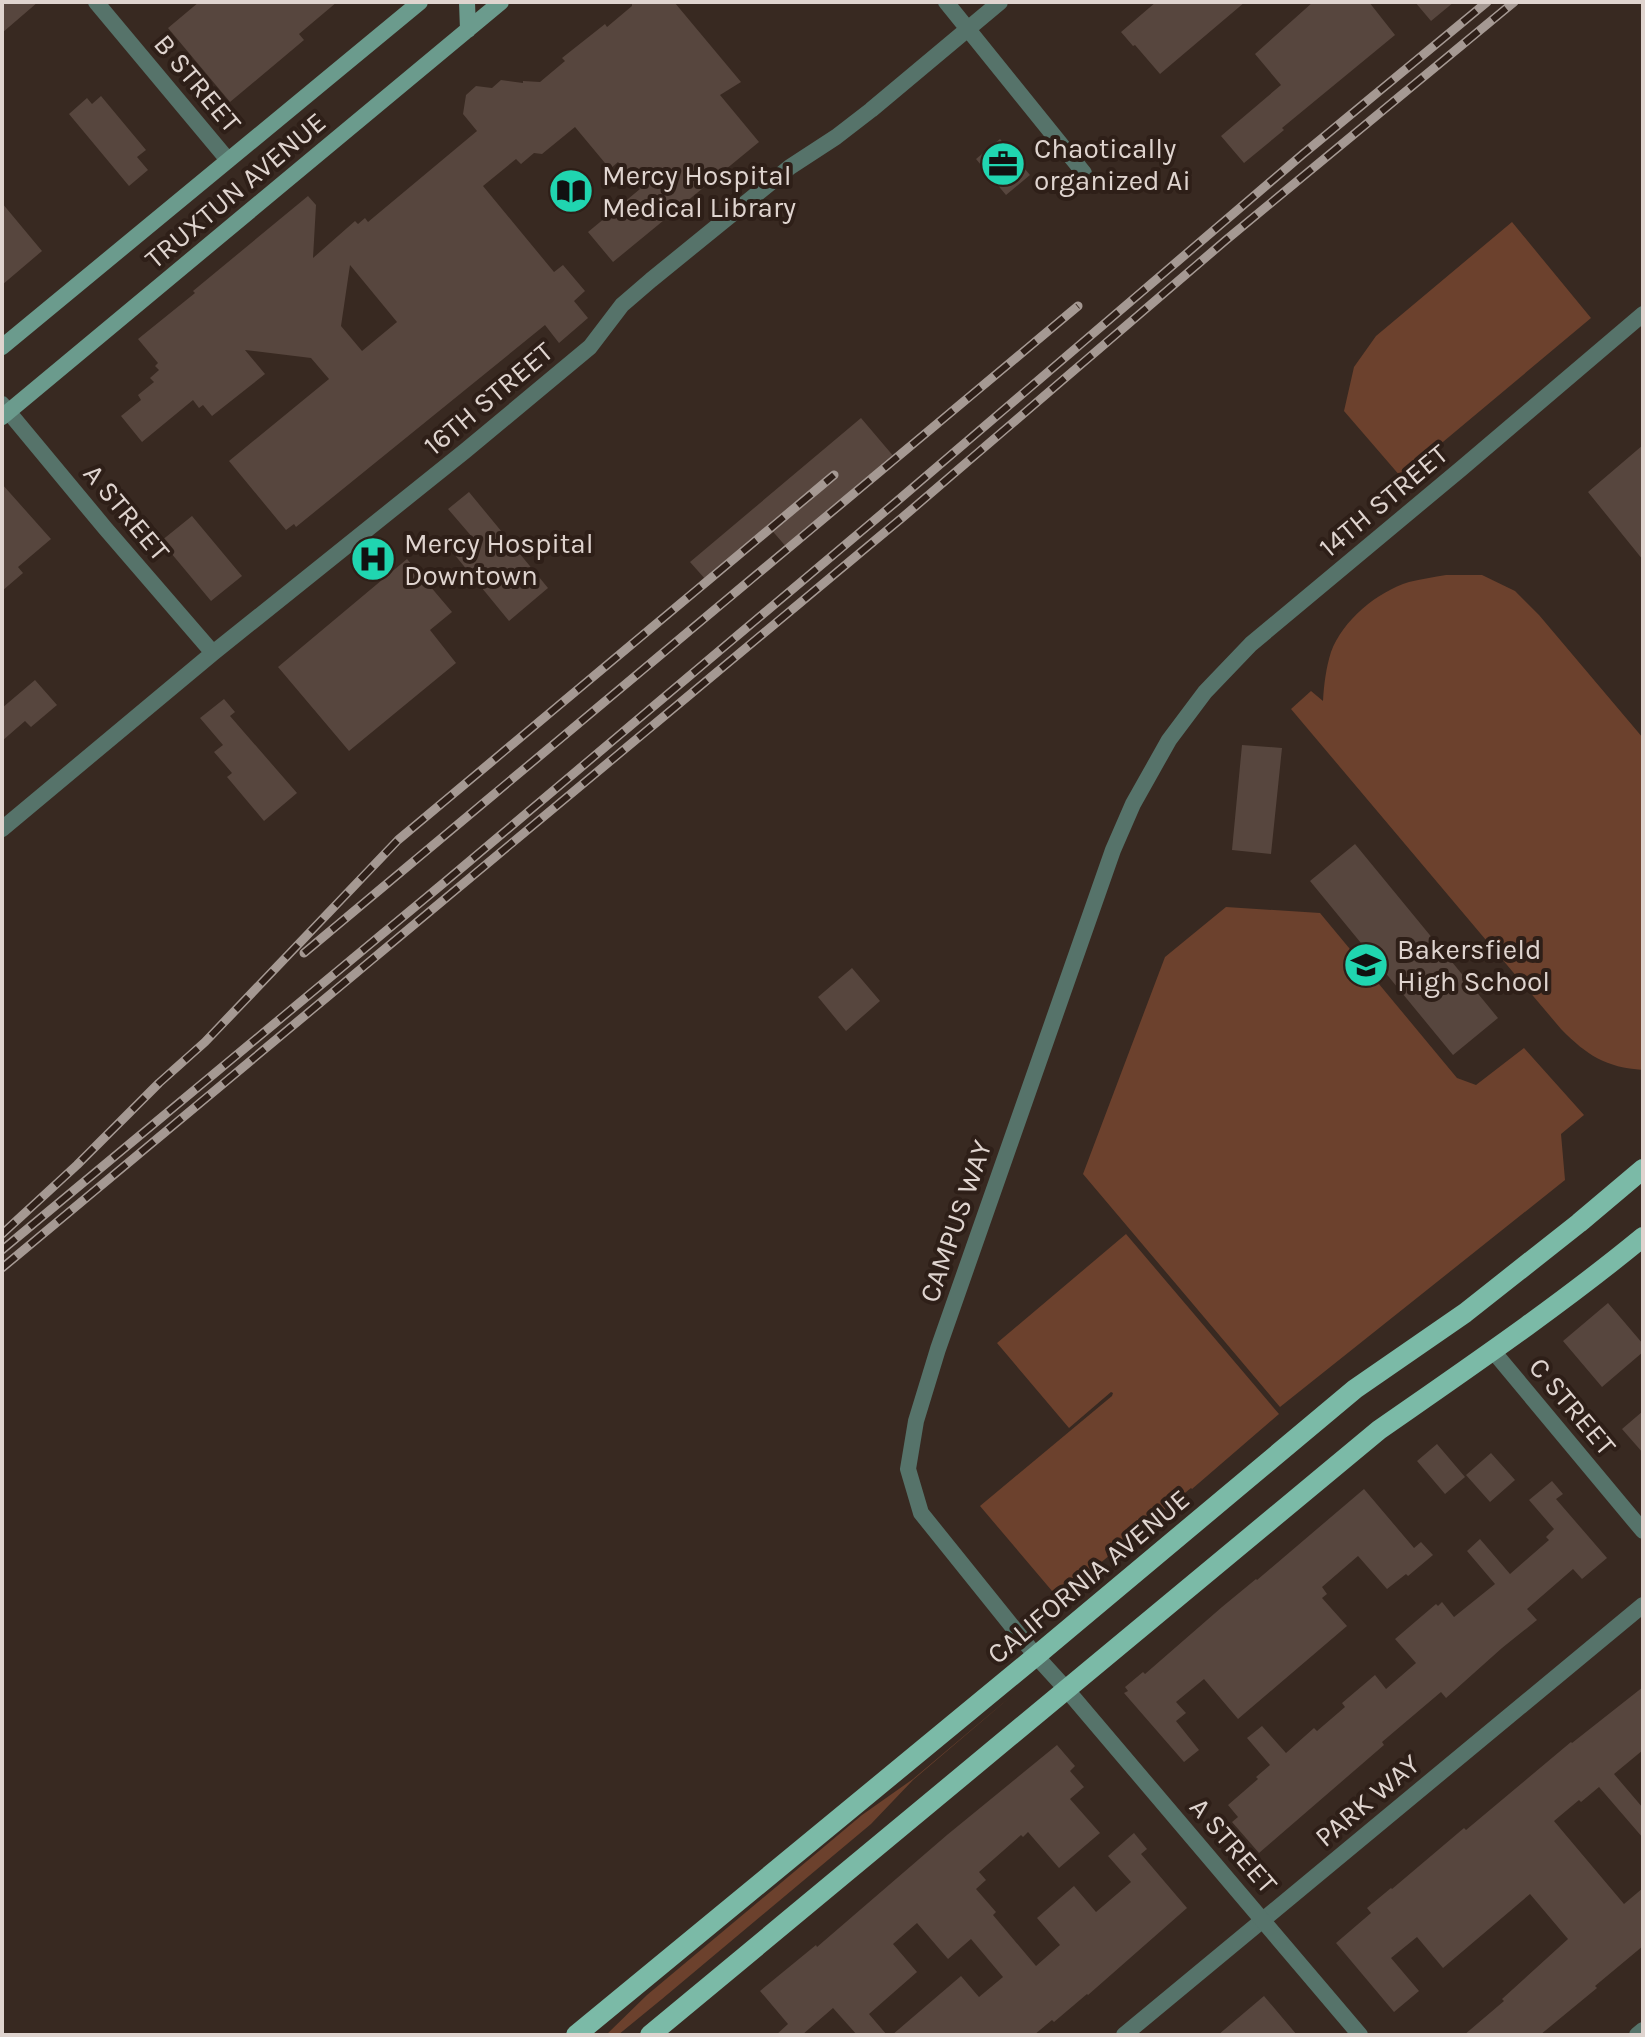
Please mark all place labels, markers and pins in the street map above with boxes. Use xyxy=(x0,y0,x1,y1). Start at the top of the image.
place label: Chaotically organized Ai xyxy=(1034,132,1191,197)
office icon: Chaotically organized Ai xyxy=(979,140,1027,188)
place label: Mercy Hospital Medical Library xyxy=(602,159,796,224)
library icon: Mercy Hospital Medical Library xyxy=(547,167,595,215)
place label: Mercy Hospital Downtown xyxy=(404,527,594,592)
hospital icon: Mercy Hospital Downtown xyxy=(349,535,397,583)
place label: Bakersfield High School xyxy=(1397,933,1550,998)
school or university icon: Bakersfield High School xyxy=(1342,941,1390,989)

